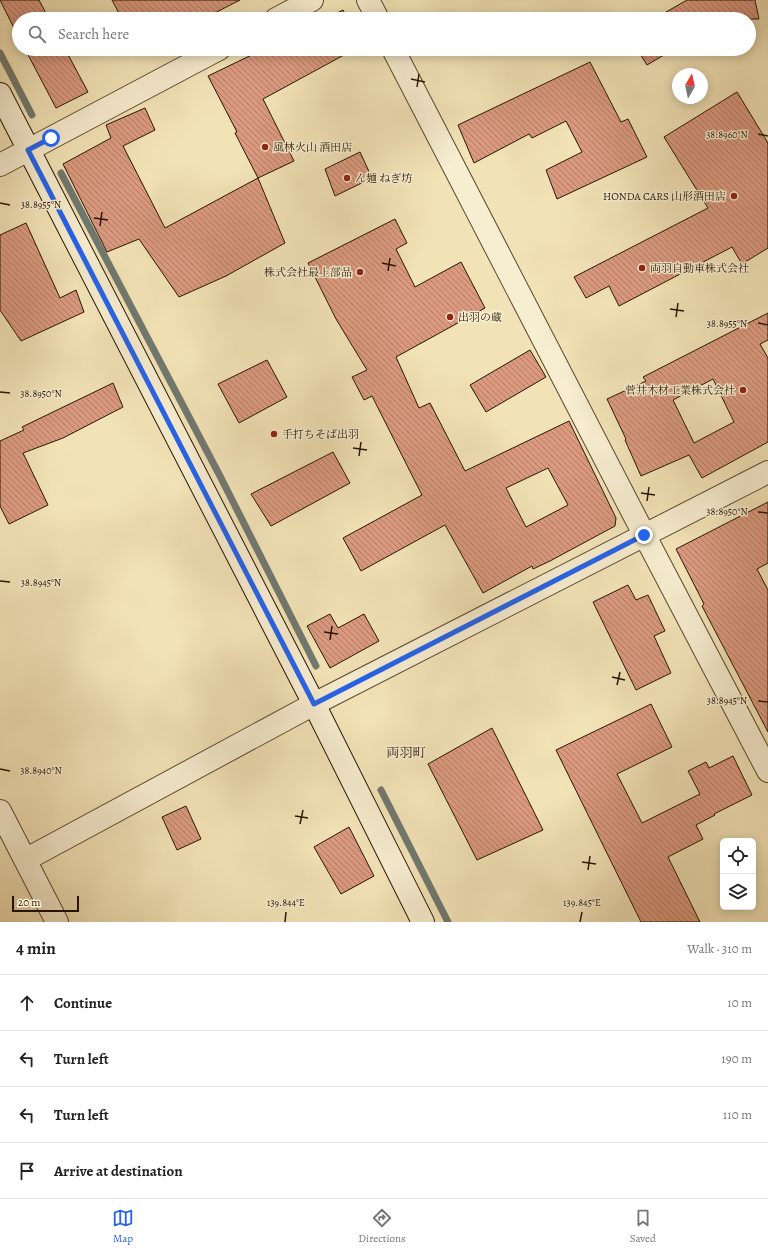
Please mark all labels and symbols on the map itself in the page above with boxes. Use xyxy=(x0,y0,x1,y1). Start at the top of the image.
north arrow xyxy=(672,68,708,104)
text: 38.8960°N xyxy=(706,128,748,141)
route start xyxy=(42,129,60,147)
place label: 風林火山 酒田店 xyxy=(273,140,352,155)
marker: 風林火山 酒田店 xyxy=(260,142,270,152)
place label: ん麺 ねぎ坊 xyxy=(355,171,412,186)
marker: ん麺 ねぎ坊 xyxy=(342,173,352,183)
place label: HONDA CARS 山形酒田店 xyxy=(603,189,726,204)
marker: HONDA CARS 山形酒田店 xyxy=(729,191,739,201)
text: 38.8955°N xyxy=(21,198,61,211)
place label: 両羽自動車株式会社 xyxy=(650,261,749,276)
marker: 両羽自動車株式会社 xyxy=(637,263,647,273)
place label: 株式会社最上部品 xyxy=(264,265,352,280)
marker: 株式会社最上部品 xyxy=(355,267,365,277)
place label: 出羽の蔵 xyxy=(458,310,502,325)
marker: 出羽の蔵 xyxy=(445,312,455,322)
text: 38.8955°N xyxy=(707,317,747,330)
place label: 菅井木材工業株式会社 xyxy=(625,383,735,398)
marker: 菅井木材工業株式会社 xyxy=(738,385,748,395)
text: 38.8950°N xyxy=(20,387,62,400)
place label: 手打ちそば出羽 xyxy=(282,427,359,442)
marker: 手打ちそば出羽 xyxy=(269,429,279,439)
text: 38.8950°N xyxy=(706,505,748,518)
route end xyxy=(635,526,653,544)
text: 38.8945°N xyxy=(21,576,61,589)
text: 38.8945°N xyxy=(707,694,747,707)
district label: 両羽町 xyxy=(386,744,426,761)
text: 38.8940°N xyxy=(20,764,62,777)
scale bar xyxy=(12,894,79,913)
text: 139.844°E xyxy=(267,896,305,909)
text: 139.845°E xyxy=(563,896,601,909)

